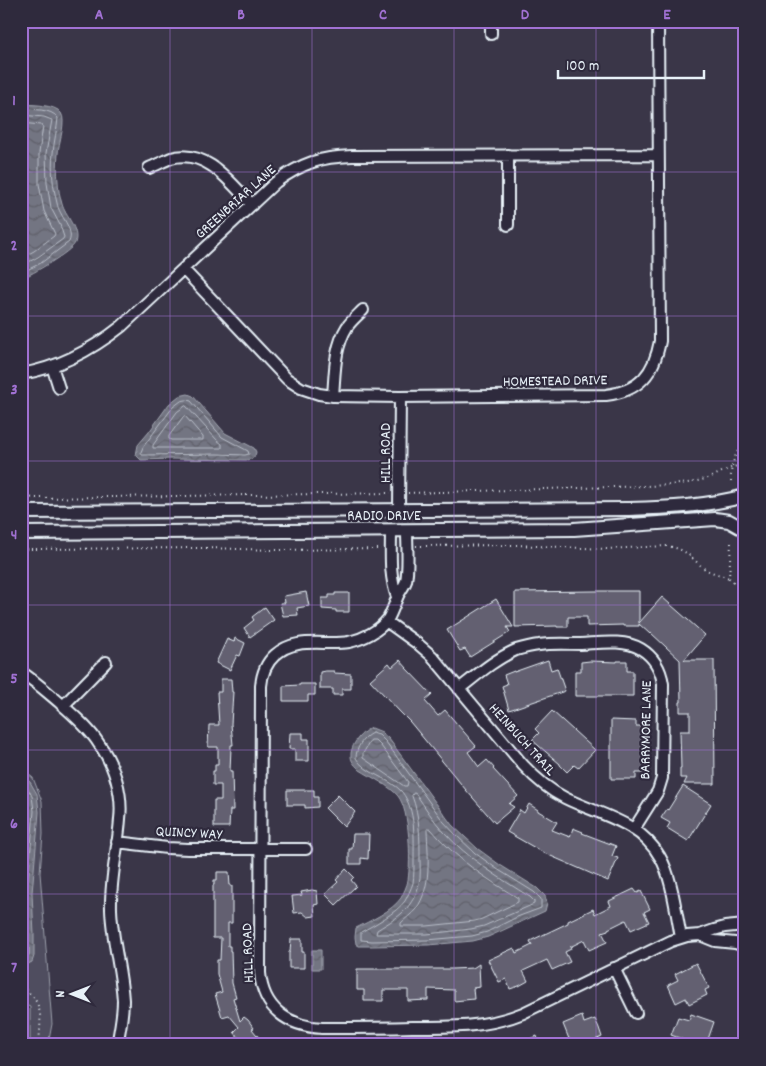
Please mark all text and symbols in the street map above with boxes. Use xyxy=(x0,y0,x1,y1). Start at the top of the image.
text: A xyxy=(95,4,104,27)
text: B xyxy=(237,4,245,27)
text: C xyxy=(379,4,387,27)
text: D xyxy=(521,4,530,27)
text: E xyxy=(663,4,671,27)
scale bar xyxy=(558,48,705,80)
text: 100 m xyxy=(566,56,599,78)
text: 1 xyxy=(12,90,16,113)
street label: GREENBRIAR LANE xyxy=(191,160,282,245)
text: 2 xyxy=(11,235,18,258)
street label: HOMESTEAD DRIVE xyxy=(503,370,608,394)
text: 3 xyxy=(10,379,18,402)
street label: HILL ROAD xyxy=(376,423,398,483)
street label: RADIO DRIVE xyxy=(347,506,421,528)
text: 4 xyxy=(11,524,17,547)
text: 5 xyxy=(10,668,18,691)
street label: BARRYMORE LANE xyxy=(635,680,659,780)
street label: HEINBUCH TRAIL xyxy=(483,699,560,782)
text: 6 xyxy=(10,813,18,836)
street label: QUINCY WAY xyxy=(155,821,223,847)
street label: HILL ROAD xyxy=(237,922,261,983)
text: 7 xyxy=(11,957,17,980)
north arrow xyxy=(48,968,98,1018)
text: N xyxy=(51,990,71,997)

